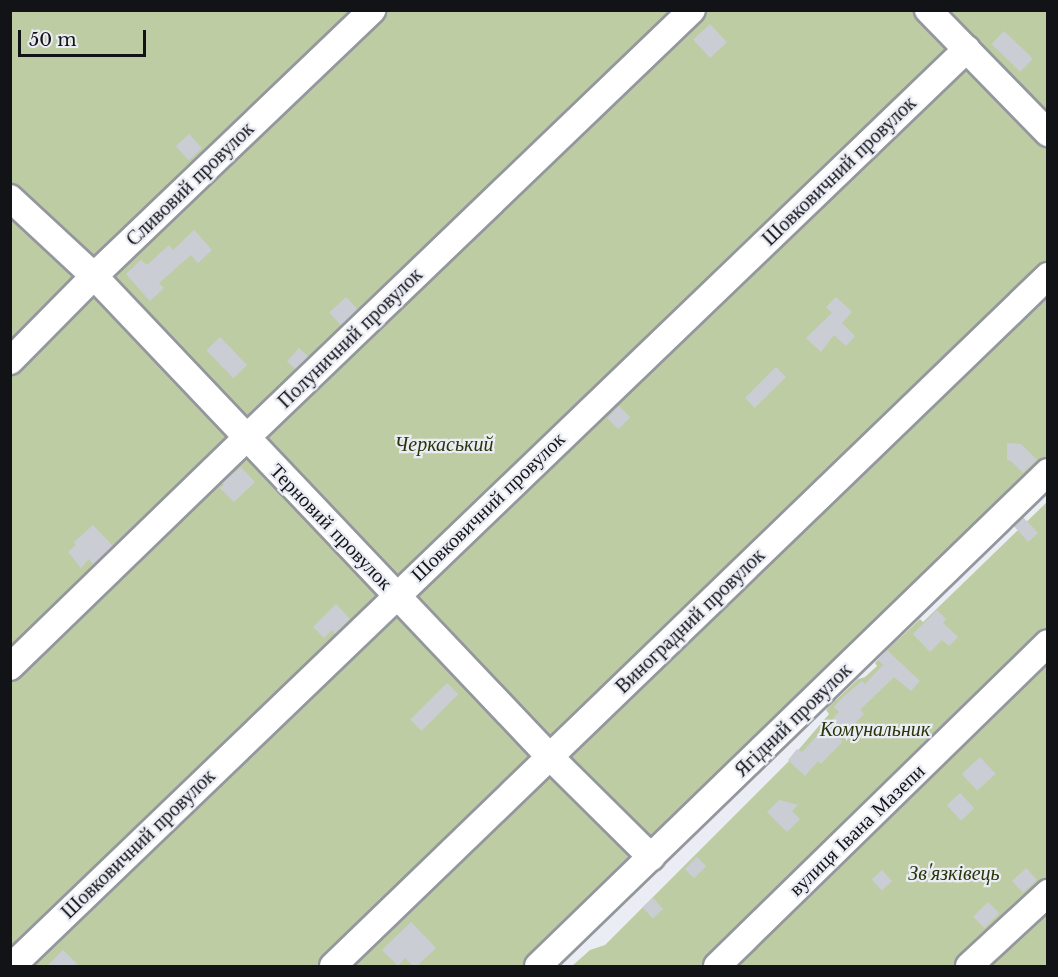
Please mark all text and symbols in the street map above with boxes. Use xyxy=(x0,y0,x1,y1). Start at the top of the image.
scale bar xyxy=(21,18,148,56)
text: 50 m xyxy=(29,29,77,51)
street label: Шовковичний провулок xyxy=(757,91,921,251)
street label: Сливовий провулок xyxy=(121,117,259,251)
street label: Полуничний провулок xyxy=(273,263,427,413)
street label: Шовковичний провулок xyxy=(406,427,570,587)
park label: Черкаський xyxy=(395,432,493,456)
street label: Терновий провулок xyxy=(265,459,397,595)
street label: Виноградний провулок xyxy=(610,544,770,698)
street label: Ягідний провулок xyxy=(729,658,857,782)
park label: Комунальник xyxy=(820,717,930,741)
street label: вулиця Івана Мазепи xyxy=(784,759,930,901)
street label: Шовковичний провулок xyxy=(56,764,220,924)
park label: Зв'язківець xyxy=(908,861,1000,885)

